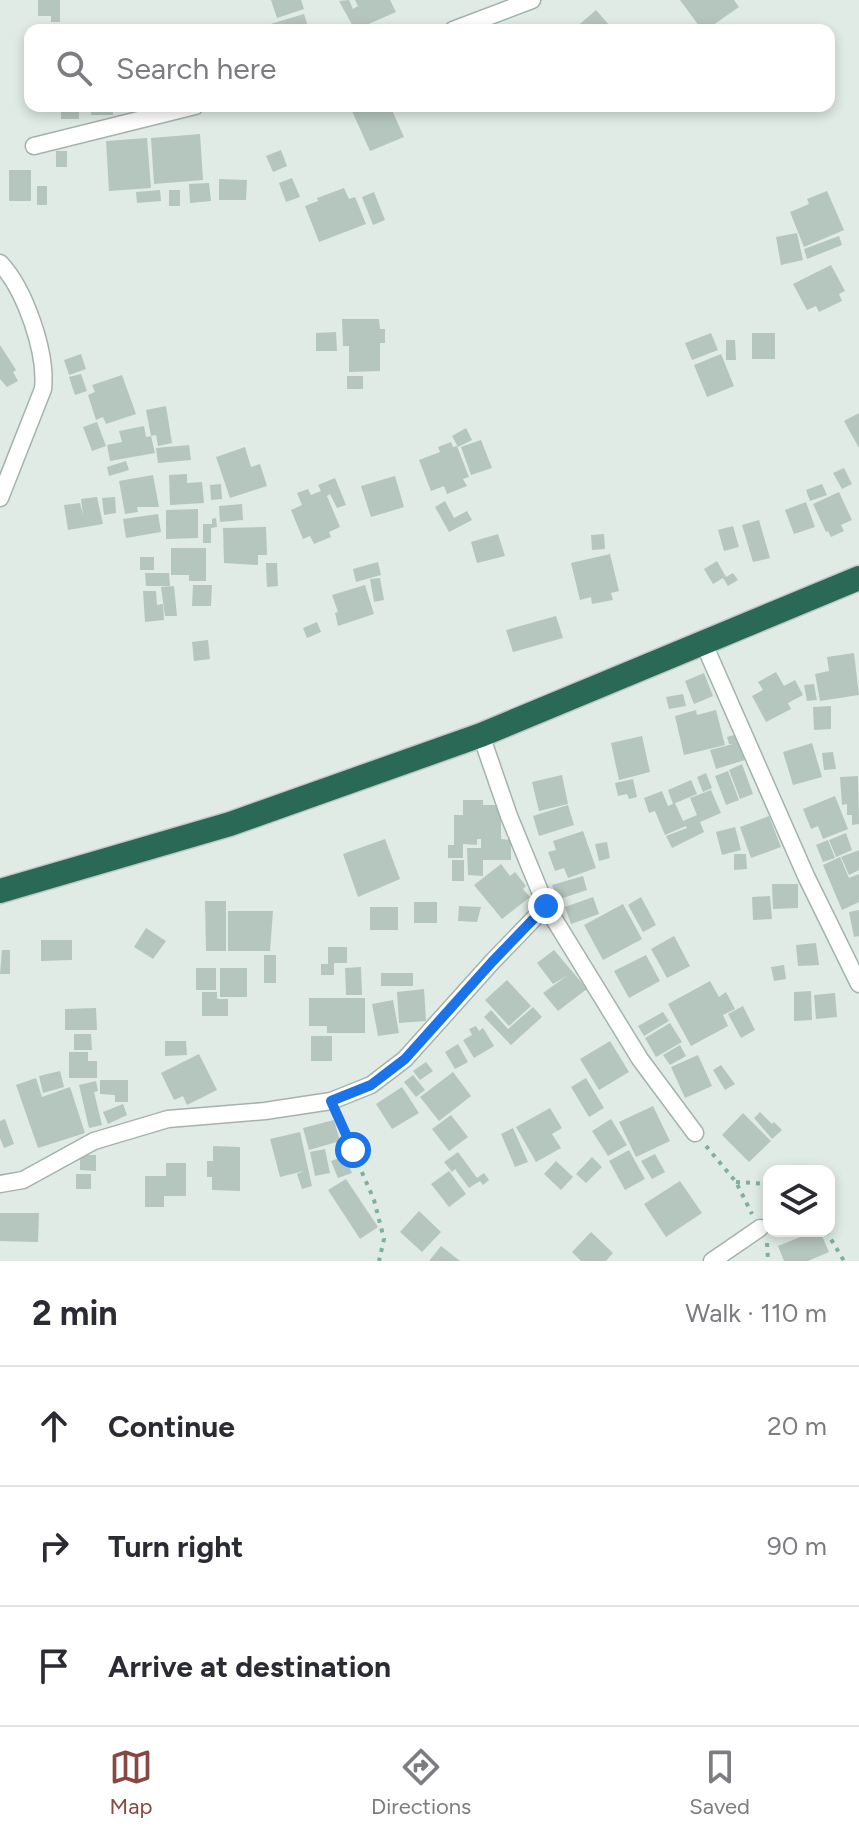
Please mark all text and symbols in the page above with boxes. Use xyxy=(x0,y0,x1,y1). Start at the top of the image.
search box xyxy=(24,24,835,112)
icon: search xyxy=(52,46,96,90)
text: Search here xyxy=(116,50,276,87)
route end xyxy=(528,888,564,924)
route start xyxy=(335,1132,371,1168)
map controls xyxy=(763,1165,835,1237)
button: layers xyxy=(763,1165,835,1237)
text: 2 min xyxy=(32,1293,118,1334)
text: Walk · 110 m xyxy=(685,1297,827,1329)
icon: ahead xyxy=(32,1404,76,1448)
text: Continue xyxy=(108,1408,235,1445)
text: 20 m xyxy=(767,1410,827,1442)
icon: right xyxy=(32,1524,76,1568)
text: Turn right xyxy=(108,1528,243,1565)
text: 90 m xyxy=(767,1530,827,1562)
icon: arrive xyxy=(32,1644,76,1688)
text: Arrive at destination xyxy=(108,1648,391,1685)
tab: Map xyxy=(109,1745,153,1820)
tab: Directions xyxy=(371,1745,471,1820)
tab: Saved xyxy=(689,1745,750,1820)

